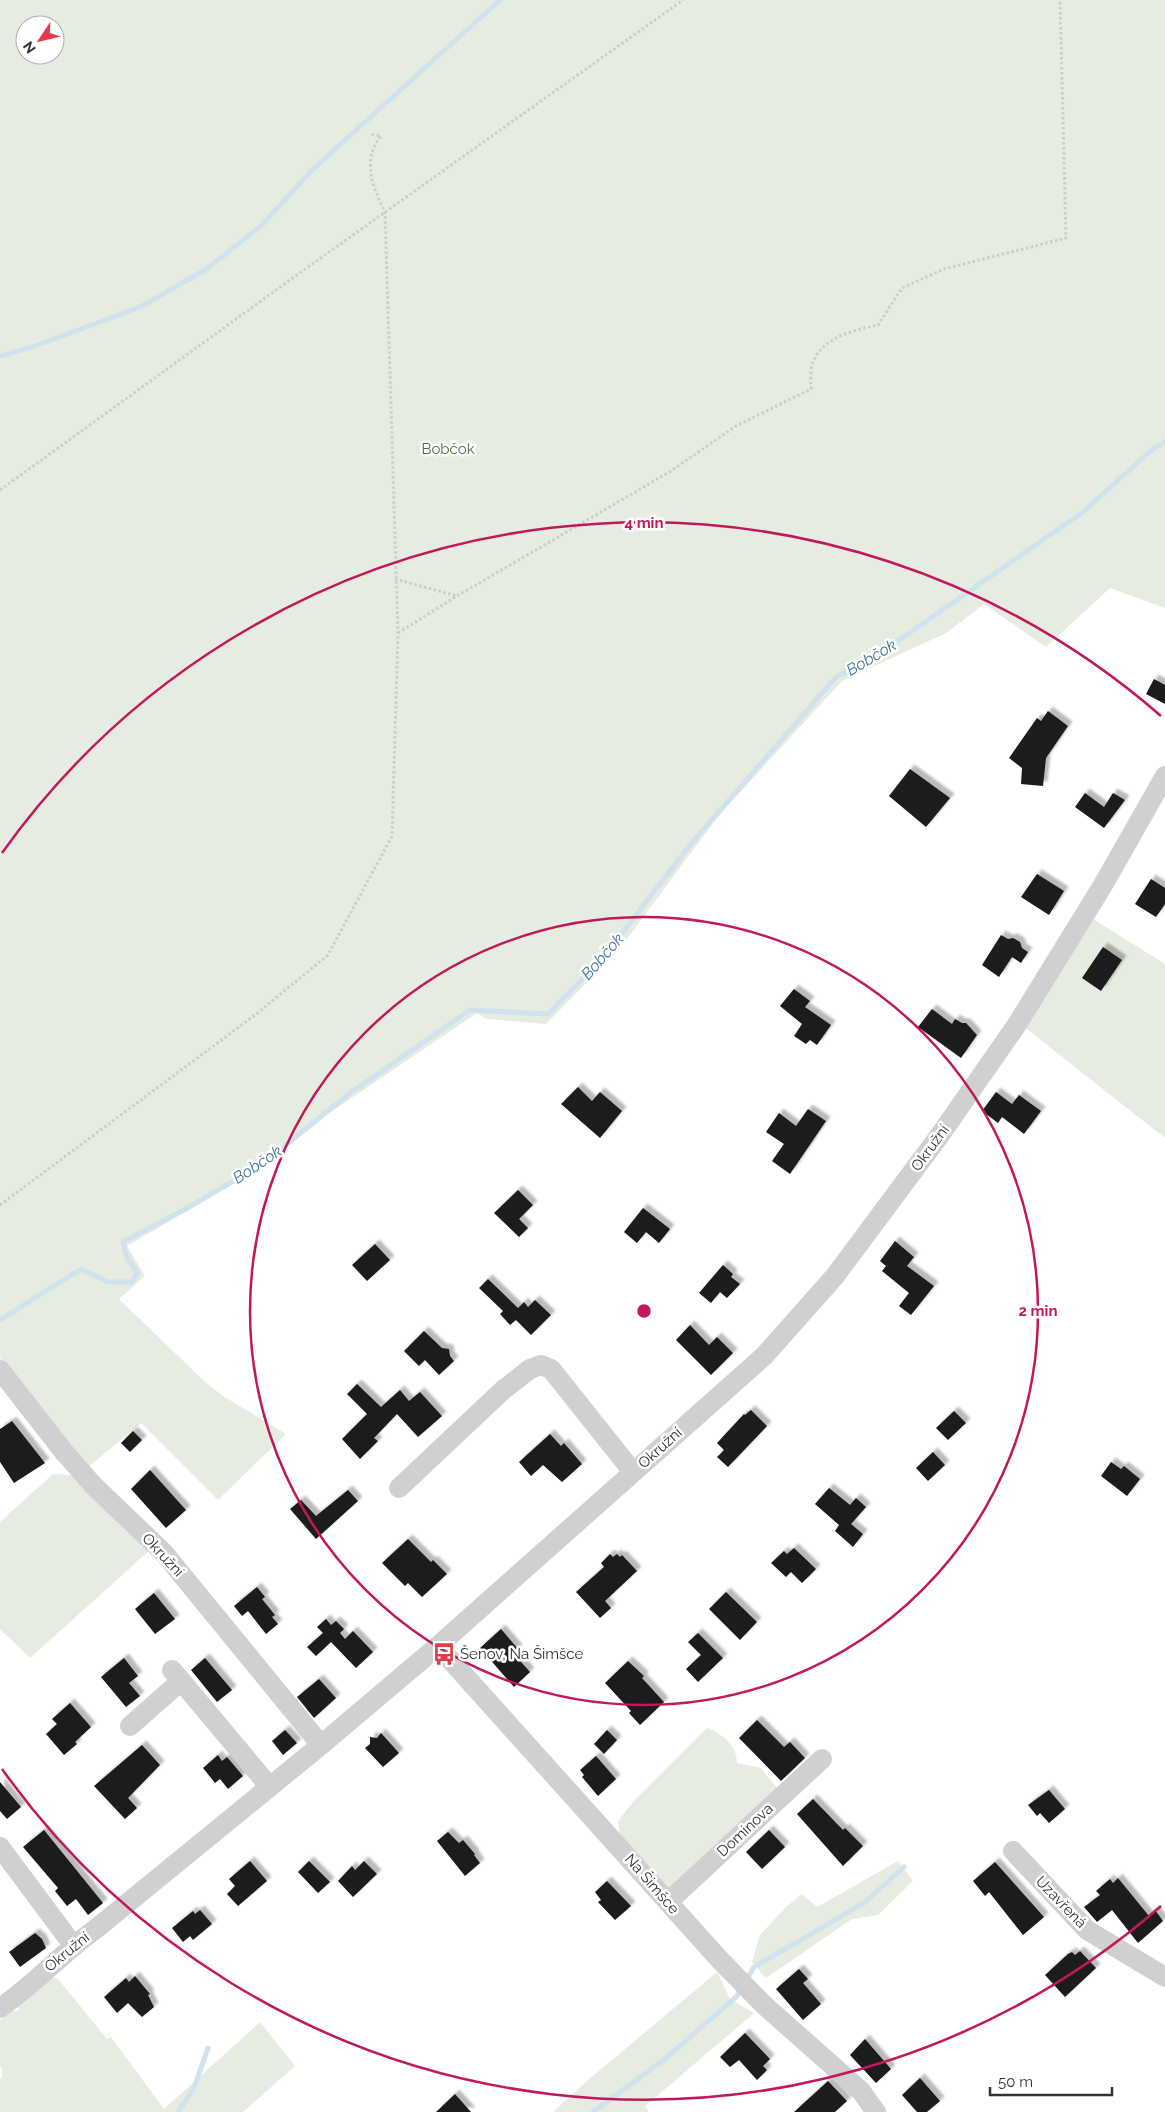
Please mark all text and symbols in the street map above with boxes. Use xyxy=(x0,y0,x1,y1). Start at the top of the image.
north arrow xyxy=(15,15,65,65)
text: N xyxy=(20,38,39,56)
park label: Bobčok xyxy=(421,440,475,458)
text: 4 min xyxy=(624,514,664,532)
water label: Bobčok xyxy=(843,635,900,680)
water label: Bobčok xyxy=(577,929,628,983)
street label: Okružní xyxy=(907,1121,953,1175)
water label: Bobčok xyxy=(229,1141,286,1188)
centre of rings xyxy=(635,1302,653,1320)
text: 2 min xyxy=(1019,1302,1057,1320)
street label: Okružní xyxy=(634,1423,686,1472)
street label: Okružní xyxy=(138,1530,188,1581)
bus stop icon: Šenov, Na Šimšce xyxy=(431,1641,457,1667)
place label: Šenov, Na Šimšce xyxy=(460,1644,584,1663)
street label: Dominova xyxy=(713,1800,777,1860)
street label: Na Šimšce xyxy=(621,1850,684,1918)
street label: Uzavřená xyxy=(1032,1872,1090,1932)
street label: Okružní xyxy=(41,1928,94,1976)
scale bar xyxy=(990,2064,1112,2096)
text: 50 m xyxy=(998,2073,1033,2091)

